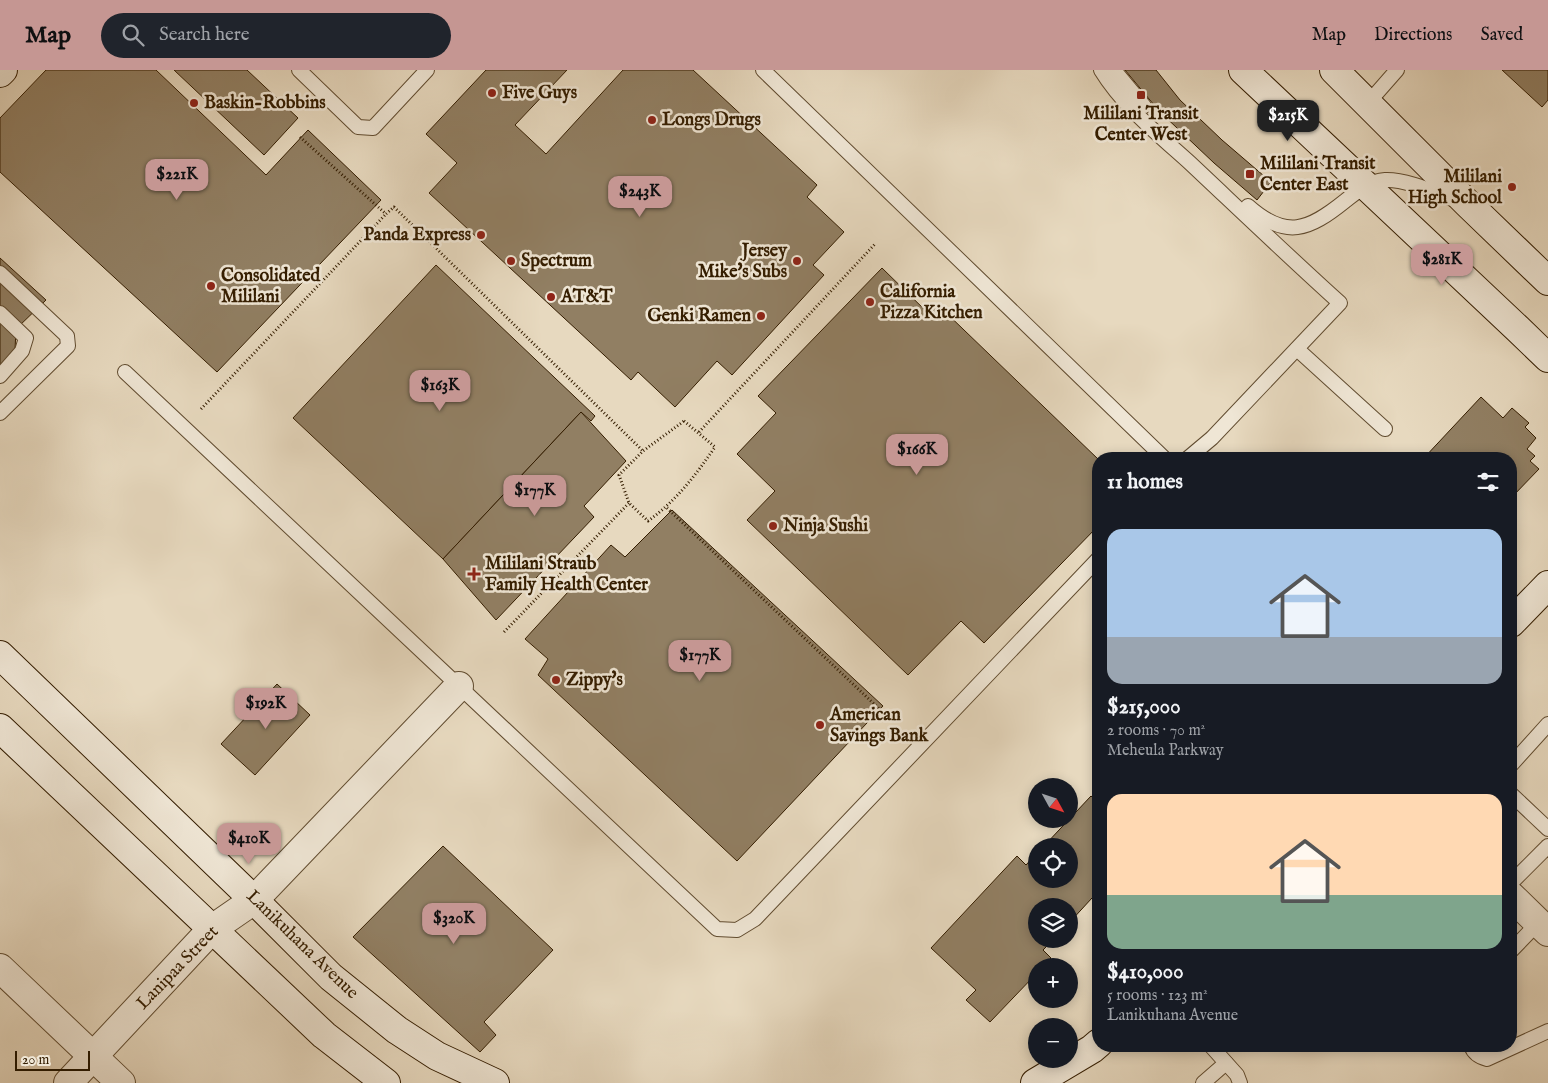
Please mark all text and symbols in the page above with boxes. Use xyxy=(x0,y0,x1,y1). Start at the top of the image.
search box xyxy=(101,13,451,58)
text: Map xyxy=(25,20,71,51)
icon: search xyxy=(119,21,147,49)
text: Search here xyxy=(159,23,250,47)
text: Map xyxy=(1312,24,1346,47)
text: Directions xyxy=(1374,24,1452,47)
text: Saved xyxy=(1480,24,1523,47)
place label: Five Guys xyxy=(502,82,578,105)
marker: Five Guys xyxy=(486,87,498,99)
marker: Mililani Transit Center West xyxy=(1135,89,1147,101)
place label: Baskin-Robbins xyxy=(204,92,326,115)
marker: Baskin-Robbins xyxy=(188,97,200,109)
pin: $215K xyxy=(1253,100,1323,142)
place label: Mililani Transit Center West xyxy=(1083,103,1200,147)
text: $215K xyxy=(1268,106,1308,126)
place label: Longs Drugs xyxy=(662,109,761,132)
marker: Longs Drugs xyxy=(646,114,658,126)
place label: Mililani Transit Center East xyxy=(1260,153,1376,197)
pin: $221K xyxy=(142,158,212,201)
text: $221K xyxy=(156,165,198,185)
place label: Mililani High School xyxy=(1408,166,1503,210)
marker: Mililani Transit Center East xyxy=(1244,168,1256,180)
pin: $243K xyxy=(605,176,675,218)
marker: Mililani High School xyxy=(1506,181,1518,193)
text: $243K xyxy=(619,182,661,202)
place label: Panda Express xyxy=(364,224,472,247)
marker: Panda Express xyxy=(475,229,487,241)
place label: Jersey Mike's Subs xyxy=(698,240,788,284)
pin: $281K xyxy=(1407,244,1477,286)
place label: Spectrum xyxy=(521,250,592,273)
text: $281K xyxy=(1422,250,1462,270)
marker: Spectrum xyxy=(505,255,517,267)
marker: Jersey Mike's Subs xyxy=(791,255,803,267)
place label: Consolidated Mililani xyxy=(221,265,321,309)
marker: Consolidated Mililani xyxy=(205,280,217,292)
place label: California Pizza Kitchen xyxy=(880,281,983,325)
place label: AT&T xyxy=(560,286,613,309)
marker: AT&T xyxy=(545,291,557,303)
marker: California Pizza Kitchen xyxy=(864,296,876,308)
place label: Genki Ramen xyxy=(647,305,751,328)
marker: Genki Ramen xyxy=(755,310,767,322)
pin: $163K xyxy=(405,370,475,412)
text: $163K xyxy=(420,376,460,396)
pin: $166K xyxy=(882,434,952,476)
text: $166K xyxy=(897,440,937,460)
icon: filters xyxy=(1474,468,1502,496)
text: 11 homes xyxy=(1107,469,1183,496)
pin: $177K xyxy=(500,474,570,517)
text: $177K xyxy=(514,481,556,501)
place label: Ninja Sushi xyxy=(782,515,868,538)
marker: Ninja Sushi xyxy=(767,520,779,532)
place label: Mililani Straub Family Health Center xyxy=(485,553,648,597)
icon: home xyxy=(1260,561,1350,651)
marker: Mililani Straub Family Health Center xyxy=(467,567,481,581)
pin: $177K xyxy=(665,640,735,682)
text: $177K xyxy=(679,646,721,666)
place label: Zippy's xyxy=(566,669,623,692)
marker: Zippy's xyxy=(550,674,562,686)
pin: $192K xyxy=(231,688,301,730)
text: $192K xyxy=(246,694,286,714)
text: $215,000 xyxy=(1107,694,1180,721)
place label: American Savings Bank xyxy=(829,704,929,748)
marker: American Savings Bank xyxy=(814,719,826,731)
text: 2 rooms · 70 m² xyxy=(1107,721,1205,741)
text: Meheula Parkway xyxy=(1107,741,1224,761)
north arrow xyxy=(1028,778,1078,828)
map controls xyxy=(1028,778,1078,1068)
pin: $410K xyxy=(214,822,284,865)
icon: home xyxy=(1260,826,1350,916)
text: $410K xyxy=(228,829,270,849)
button: locate xyxy=(1028,838,1078,888)
street label: Lanikuhana Avenue xyxy=(241,885,363,1005)
button: layers xyxy=(1028,898,1078,948)
pin: $320K xyxy=(419,902,489,945)
text: $320K xyxy=(433,909,475,929)
street label: Lanipaa Street xyxy=(132,921,224,1015)
button: + xyxy=(1028,958,1078,1008)
text: $410,000 xyxy=(1107,959,1184,986)
text: 5 rooms · 123 m² xyxy=(1107,986,1208,1006)
text: Lanikuhana Avenue xyxy=(1107,1006,1238,1026)
button: − xyxy=(1028,1018,1078,1068)
scale bar xyxy=(15,1048,90,1071)
text: 20 m xyxy=(22,1051,49,1069)

